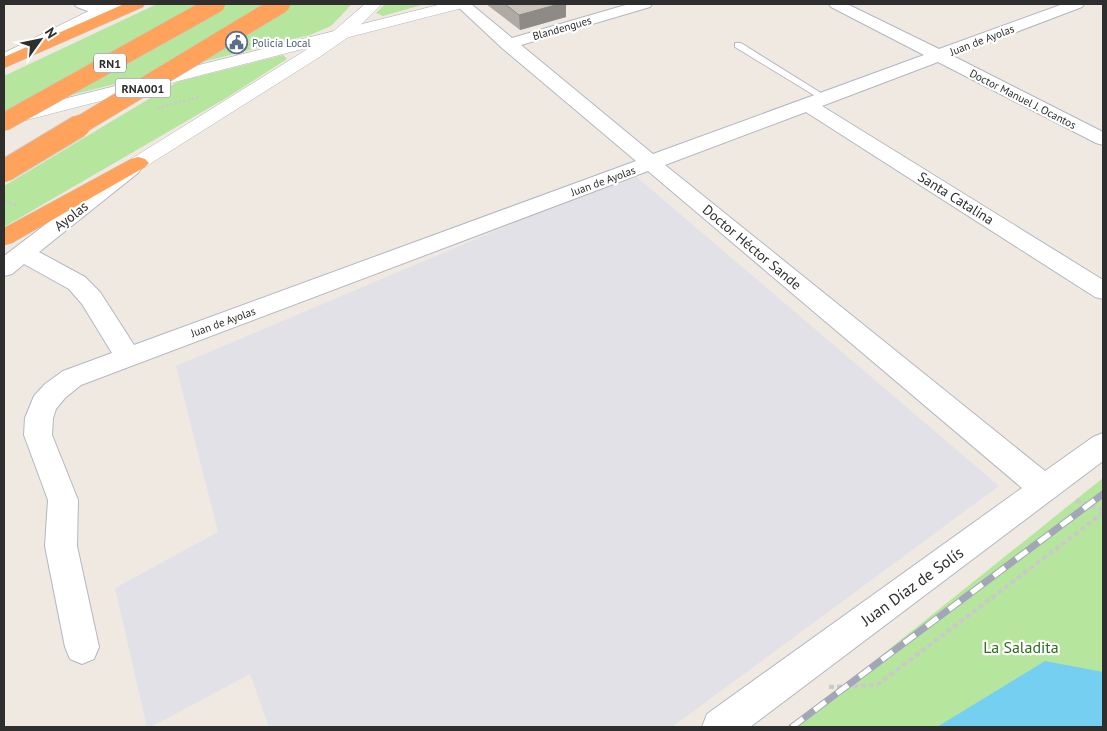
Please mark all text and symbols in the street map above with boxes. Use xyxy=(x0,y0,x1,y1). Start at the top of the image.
street label: Blandengues xyxy=(531,13,593,43)
north arrow xyxy=(15,15,65,65)
street label: Juan de Ayolas xyxy=(947,21,1017,59)
text: N xyxy=(41,24,61,42)
public building icon: Policía Local xyxy=(224,31,248,55)
place label: Policía Local xyxy=(252,36,311,50)
road number: RN1 xyxy=(94,54,126,72)
street label: Doctor Manuel J. Ocantos xyxy=(967,66,1079,132)
road number: RNA001 xyxy=(116,78,170,98)
street label: Juan de Ayolas xyxy=(568,163,638,200)
street label: Santa Catalina xyxy=(915,168,997,229)
street label: Ayolas xyxy=(50,197,92,235)
street label: Doctor Héctor Sande xyxy=(699,200,805,294)
street label: Juan de Ayolas xyxy=(188,304,258,341)
street label: Juan Díaz de Solís xyxy=(856,542,967,630)
park label: La Saladita xyxy=(983,637,1059,657)

